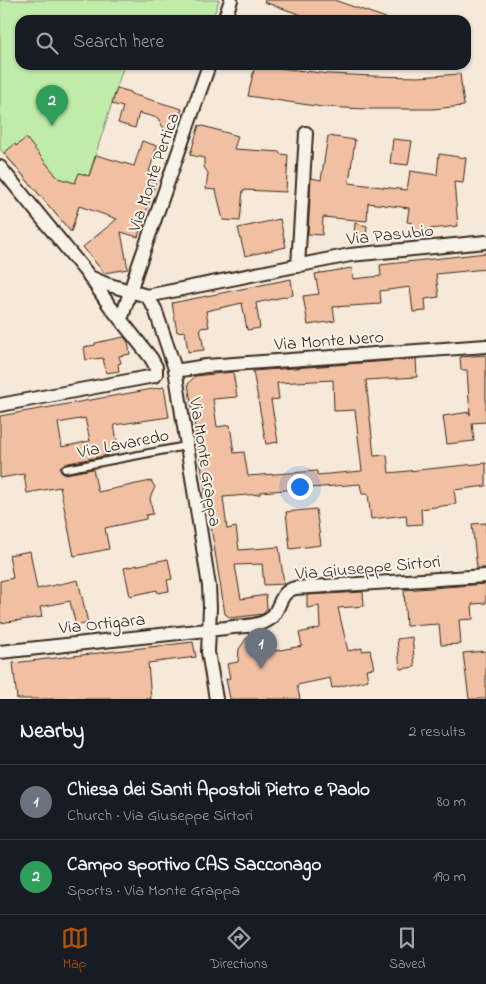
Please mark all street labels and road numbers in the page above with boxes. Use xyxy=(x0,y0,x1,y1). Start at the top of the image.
street label: Via Monte Pertica xyxy=(122,110,187,237)
street label: Via Pasubio xyxy=(344,218,435,254)
street label: Via Monte Nero xyxy=(272,325,385,359)
street label: Via Monte Grappa xyxy=(181,395,227,529)
street label: Via Lavaredo xyxy=(74,423,172,467)
street label: Via Giuseppe Sirtori xyxy=(294,550,442,588)
street label: Via Ortigara xyxy=(57,608,147,644)

